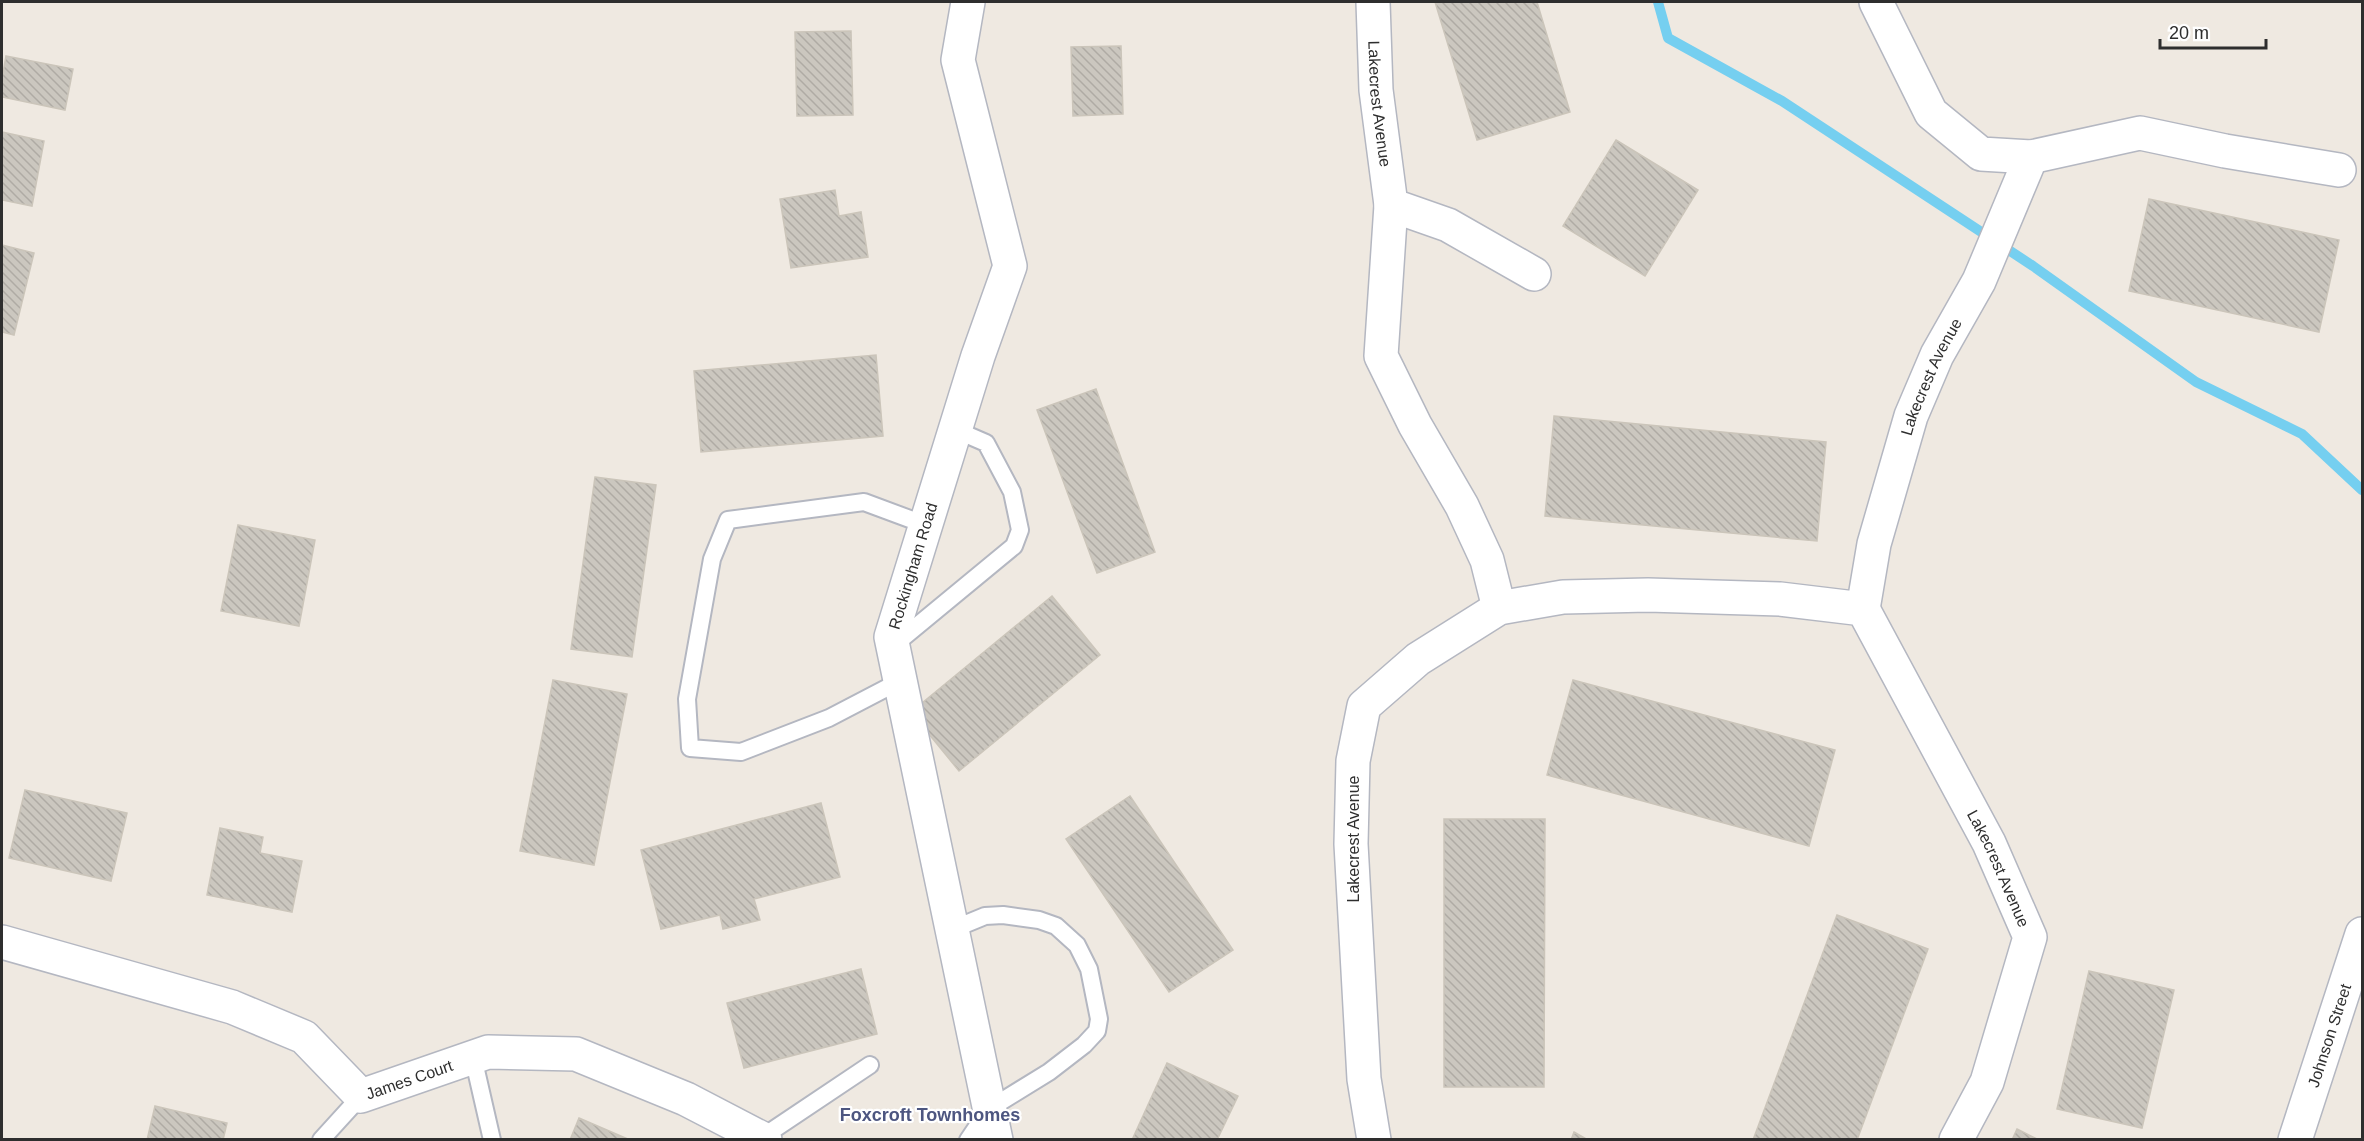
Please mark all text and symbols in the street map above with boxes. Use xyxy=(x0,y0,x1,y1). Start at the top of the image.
scale bar xyxy=(2160,12,2266,50)
text: 20 m xyxy=(2169,23,2209,43)
street label: Lakecrest Avenue xyxy=(1366,40,1394,168)
street label: Lakecrest Avenue xyxy=(1897,315,1965,437)
street label: Rockingham Road xyxy=(886,501,940,631)
street label: Lakecrest Avenue xyxy=(1345,775,1362,902)
street label: Lakecrest Avenue xyxy=(1964,807,2033,929)
street label: Johnson Street xyxy=(2304,981,2354,1089)
street label: James Court xyxy=(363,1056,455,1102)
district label: Foxcroft Townhomes xyxy=(840,1105,1020,1125)

